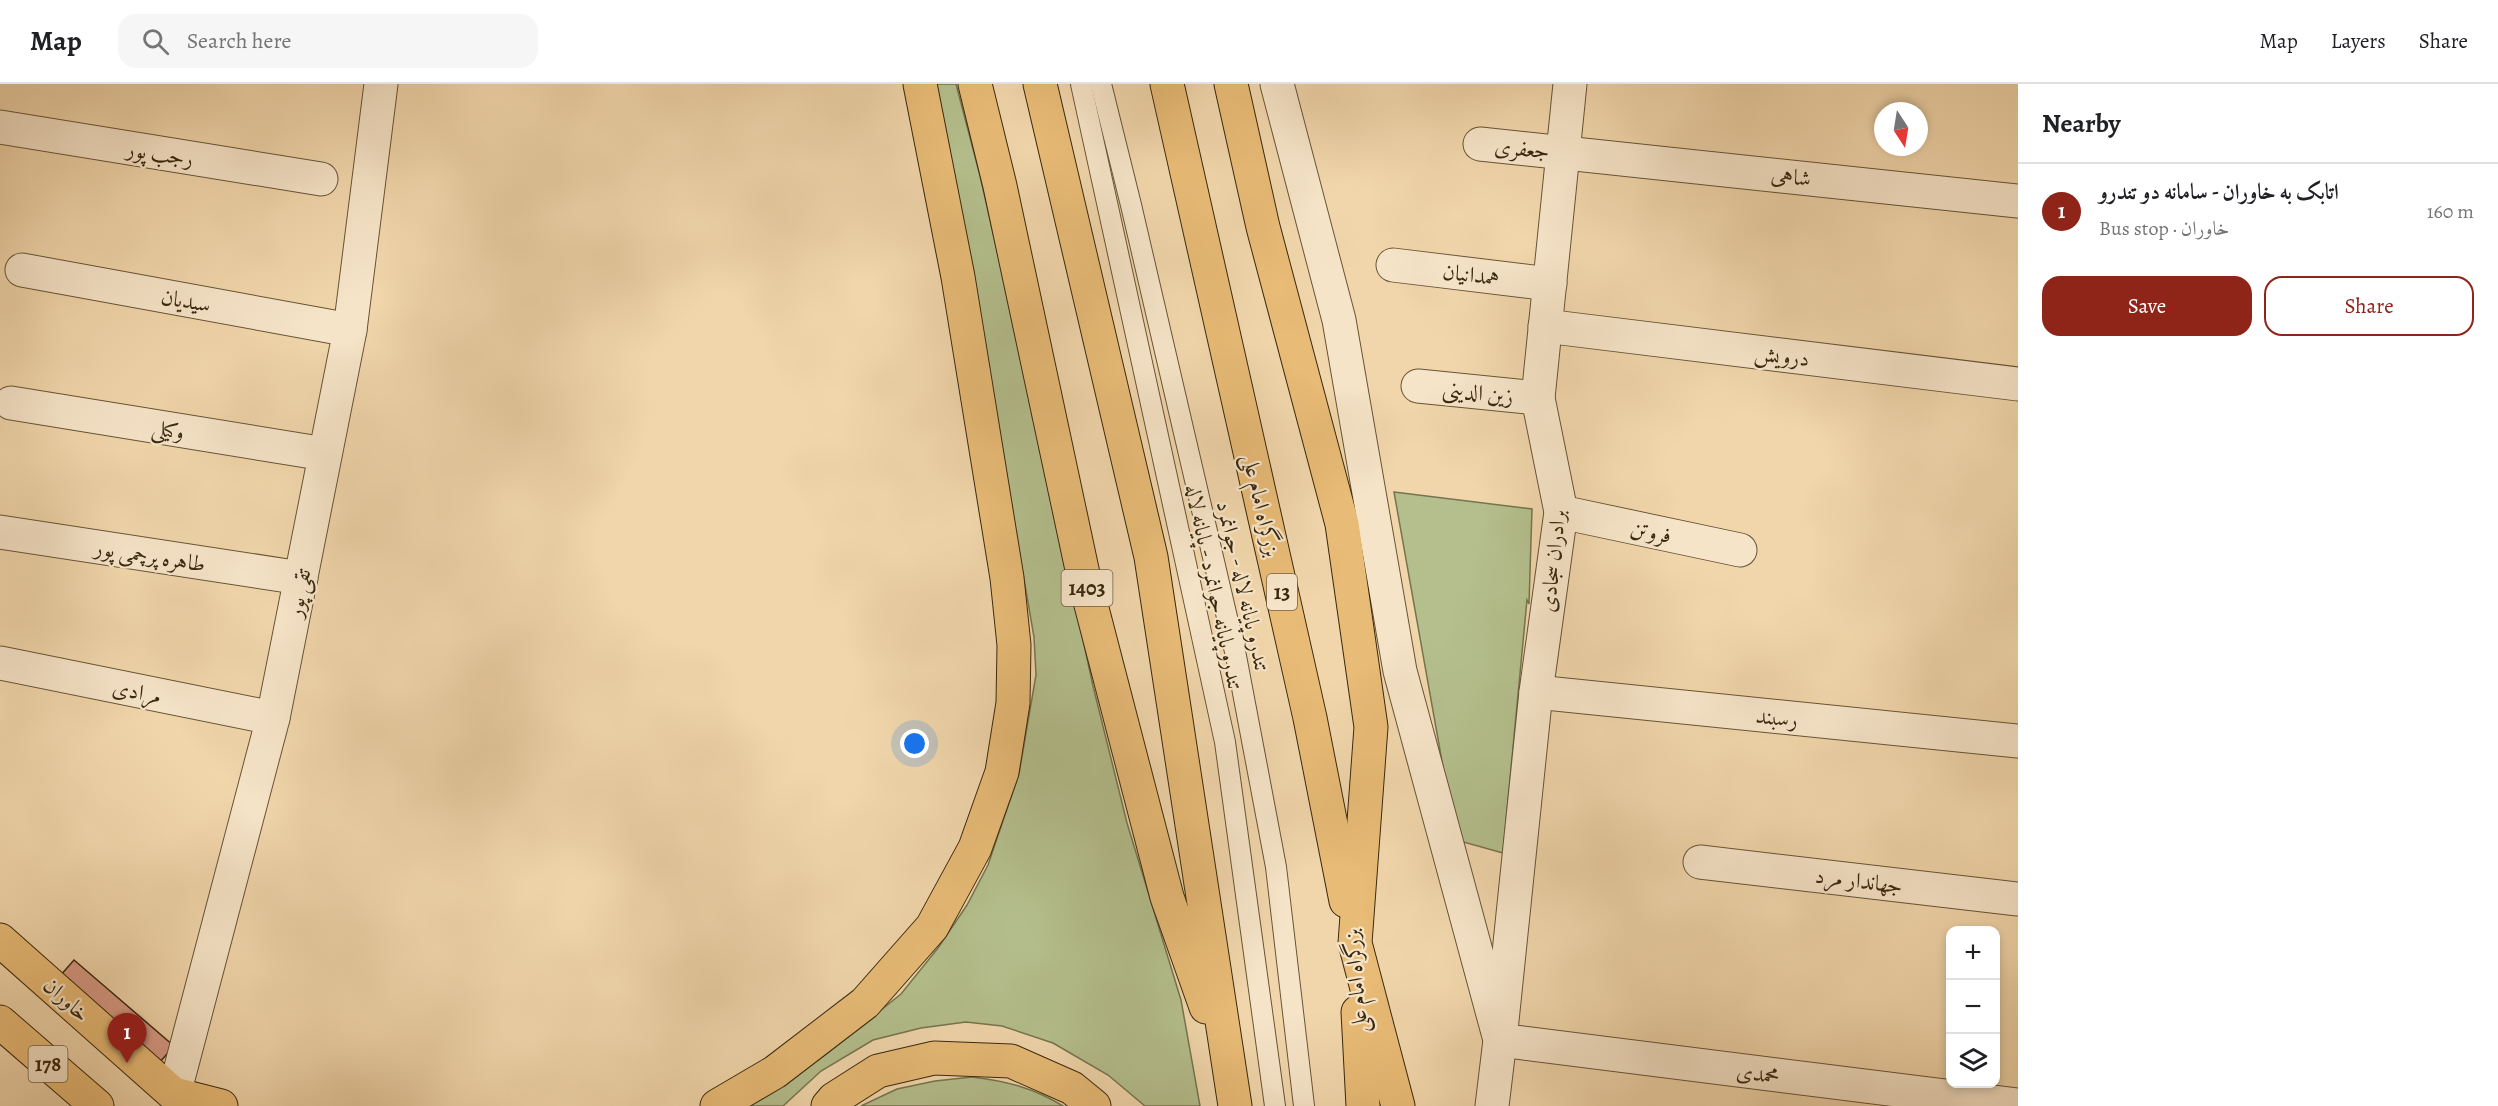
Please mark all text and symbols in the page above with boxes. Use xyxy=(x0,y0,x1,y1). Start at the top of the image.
search box xyxy=(118,14,538,68)
text: Map xyxy=(30,22,82,60)
icon: search xyxy=(139,25,172,58)
text: Search here xyxy=(187,26,291,56)
text: Map xyxy=(2259,27,2298,55)
text: Layers xyxy=(2331,27,2386,55)
text: Share xyxy=(2419,27,2468,55)
north arrow xyxy=(1874,102,1928,156)
text: Nearby xyxy=(2042,106,2121,141)
street label: جعفری xyxy=(1493,132,1551,166)
street label: رجب پور xyxy=(122,134,196,175)
street label: شاهی xyxy=(1769,160,1812,194)
text: اتابک به خاوران - سامانه دو تندرو xyxy=(2099,177,2339,207)
text: 1 xyxy=(2058,198,2065,225)
text: 160 m xyxy=(2427,198,2474,225)
text: Bus stop · خاوران xyxy=(2099,215,2229,242)
street label: همدانیان xyxy=(1441,257,1501,293)
button: Save xyxy=(2042,276,2252,336)
button: Share xyxy=(2264,276,2474,336)
street label: سیدیان xyxy=(159,282,213,320)
street label: درویش xyxy=(1753,338,1811,374)
street label: زین الدینی xyxy=(1441,374,1515,412)
street label: وکیلی xyxy=(149,413,186,448)
street label: بزرگراه امام علی xyxy=(1231,451,1287,561)
street label: تندرو پایانه جوانمرد - پایانه لاله xyxy=(1177,481,1251,693)
street label: تندرو پایانه لاله - جوانمرد xyxy=(1208,498,1277,675)
street label: برادران سجادی xyxy=(1533,508,1573,614)
street label: فروتن xyxy=(1627,513,1674,551)
street label: طاهره پرچمی پور xyxy=(90,532,207,581)
street label: تقی پور xyxy=(279,566,320,622)
road number: 1403 xyxy=(1062,570,1112,606)
road number: 13 xyxy=(1267,574,1297,610)
street label: مرادی xyxy=(110,673,164,711)
street label: رسبند xyxy=(1754,701,1800,735)
your location xyxy=(900,729,929,758)
street label: جهاندار مرد xyxy=(1813,861,1904,901)
map controls xyxy=(1946,926,2000,1088)
button: + xyxy=(1946,926,2000,980)
street label: بزرگراه امام علی xyxy=(1336,927,1379,1034)
street label: خاوران xyxy=(36,971,96,1029)
button: − xyxy=(1946,980,2000,1034)
pin: 1 xyxy=(108,1014,146,1063)
button: layers xyxy=(1946,1034,2000,1088)
road number: 178 xyxy=(28,1046,68,1082)
street label: محمدی xyxy=(1735,1056,1781,1092)

